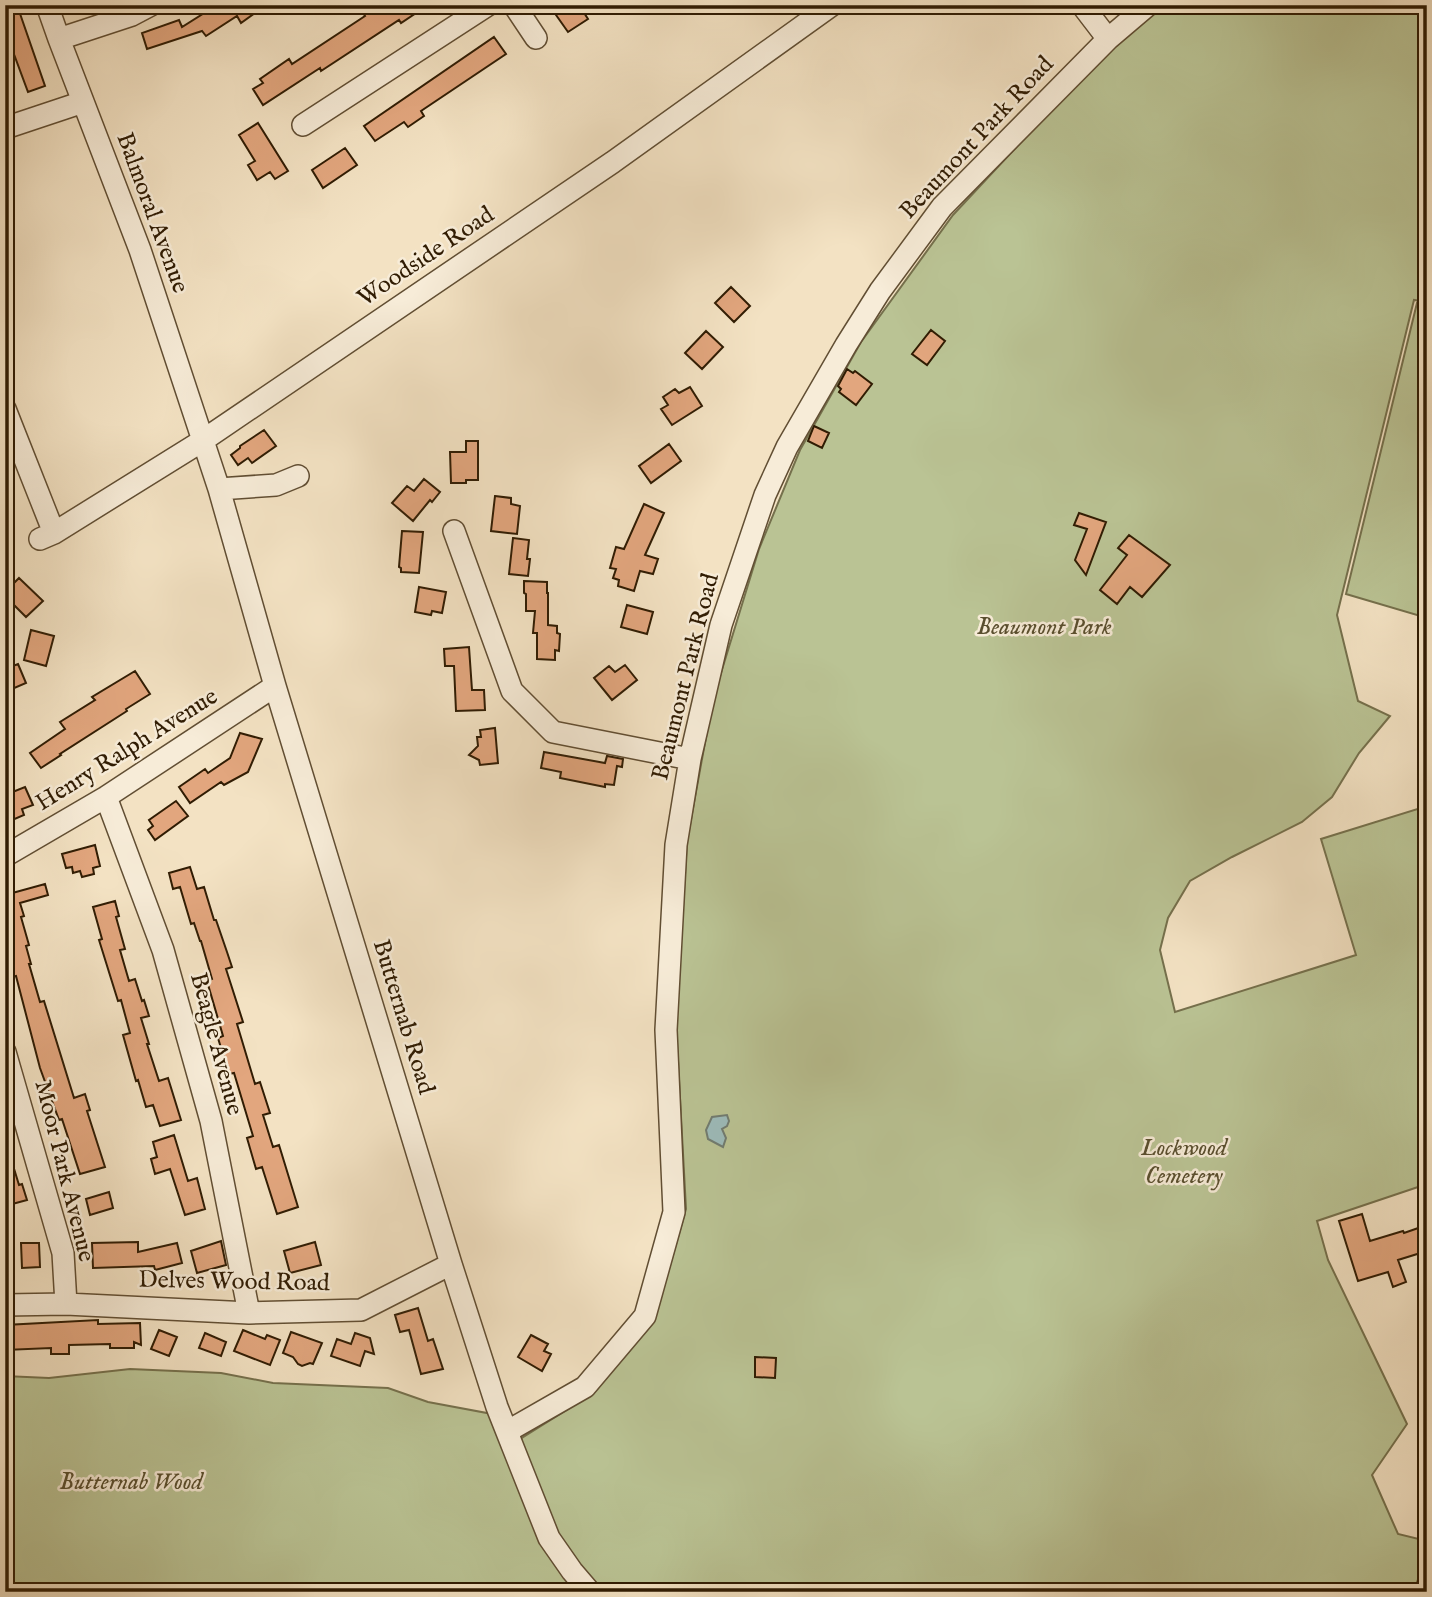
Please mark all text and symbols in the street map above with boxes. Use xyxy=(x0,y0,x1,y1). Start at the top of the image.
street label: Beaumont Park Road xyxy=(893,50,1061,226)
street label: Balmoral Avenue xyxy=(109,129,195,297)
street label: Woodside Road xyxy=(352,200,500,314)
street label: Beaumont Park Road xyxy=(645,570,727,784)
park label: Beaumont Park xyxy=(976,612,1112,643)
street label: Henry Ralph Avenue xyxy=(30,681,224,819)
street label: Butternab Road xyxy=(365,936,441,1098)
street label: Beagle Avenue xyxy=(182,969,250,1119)
street label: Moor Park Avenue xyxy=(26,1077,102,1265)
park label: Lockwood Cemetery xyxy=(1140,1133,1229,1192)
street label: Delves Wood Road xyxy=(138,1265,330,1299)
park label: Butternab Wood xyxy=(59,1467,204,1498)

